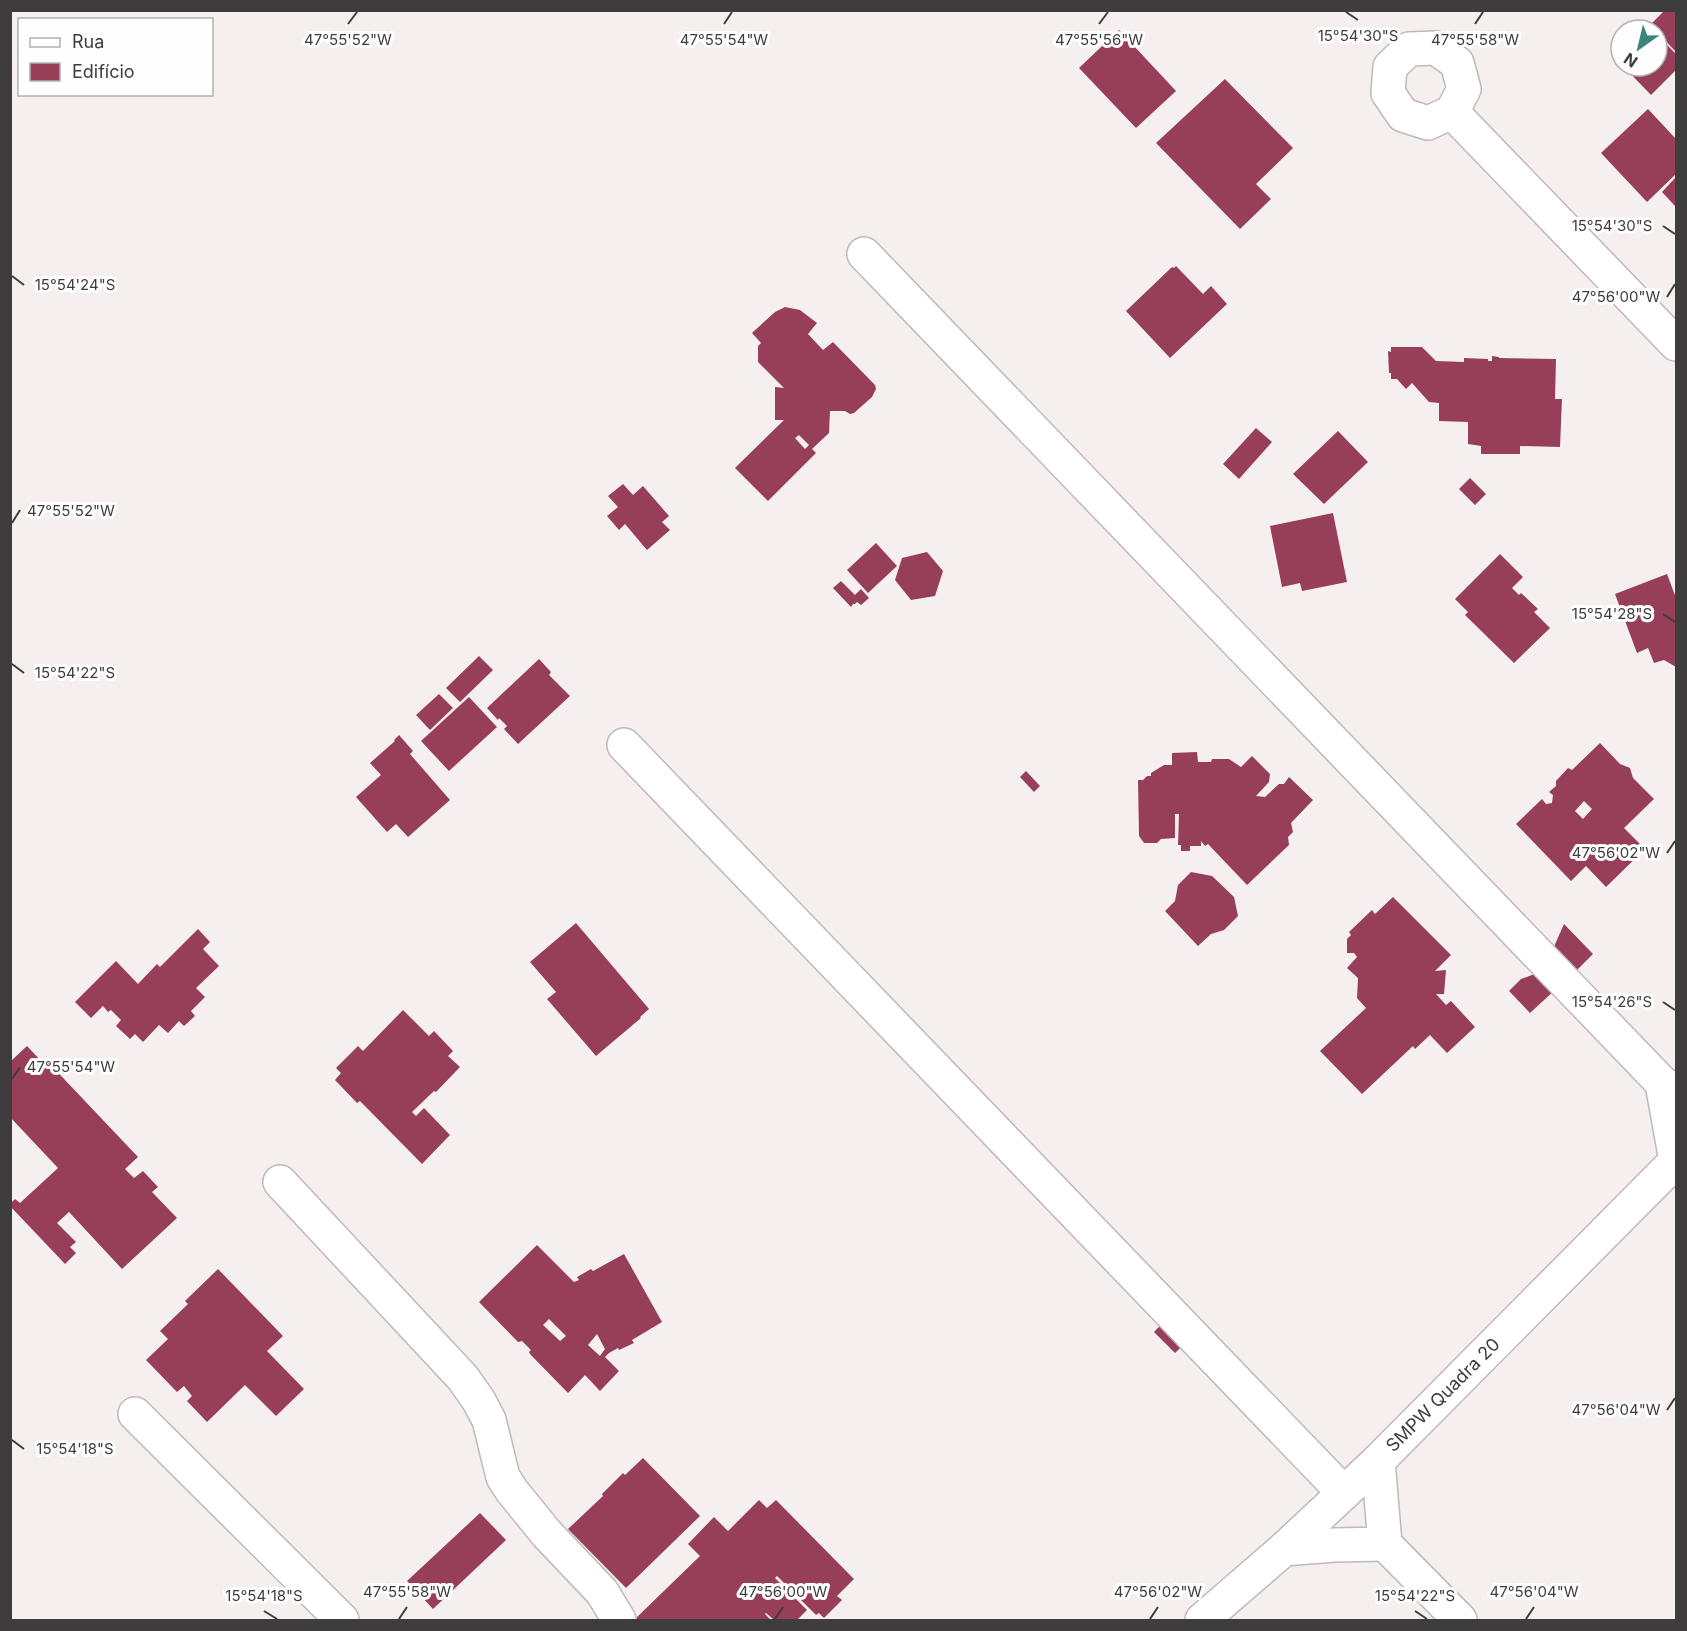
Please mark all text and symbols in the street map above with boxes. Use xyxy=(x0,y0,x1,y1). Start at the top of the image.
legend xyxy=(18,18,213,96)
north arrow xyxy=(1609,18,1669,78)
text: 15°54'30"S xyxy=(1318,26,1398,45)
text: 47°55'52"W xyxy=(304,30,392,49)
text: 47°55'54"W xyxy=(680,30,768,49)
text: 47°55'56"W xyxy=(1055,30,1143,49)
text: 47°55'58"W xyxy=(1431,30,1519,49)
text: Rua xyxy=(72,31,104,52)
text: N xyxy=(1620,49,1641,72)
text: Edifício xyxy=(72,61,135,82)
text: 15°54'30"S xyxy=(1572,216,1652,235)
text: 15°54'24"S xyxy=(35,275,115,294)
text: 47°56'00"W xyxy=(1572,287,1661,306)
text: 47°55'52"W xyxy=(27,501,115,520)
text: 15°54'28"S xyxy=(1572,604,1652,623)
text: 15°54'22"S xyxy=(35,663,115,682)
text: 47°56'02"W xyxy=(1572,843,1660,862)
text: 15°54'26"S xyxy=(1572,992,1652,1011)
text: 47°55'54"W xyxy=(27,1057,115,1076)
street label: SMPW Quadra 20 xyxy=(1382,1334,1504,1456)
text: 47°56'04"W xyxy=(1572,1400,1661,1419)
text: 15°54'18"S xyxy=(36,1439,114,1458)
text: 47°55'58"W xyxy=(363,1582,451,1601)
text: 47°56'00"W xyxy=(739,1582,828,1601)
text: 47°56'02"W xyxy=(1114,1582,1202,1601)
text: 47°56'04"W xyxy=(1490,1582,1579,1601)
text: 15°54'18"S xyxy=(225,1586,303,1605)
text: 15°54'22"S xyxy=(1375,1586,1455,1605)

